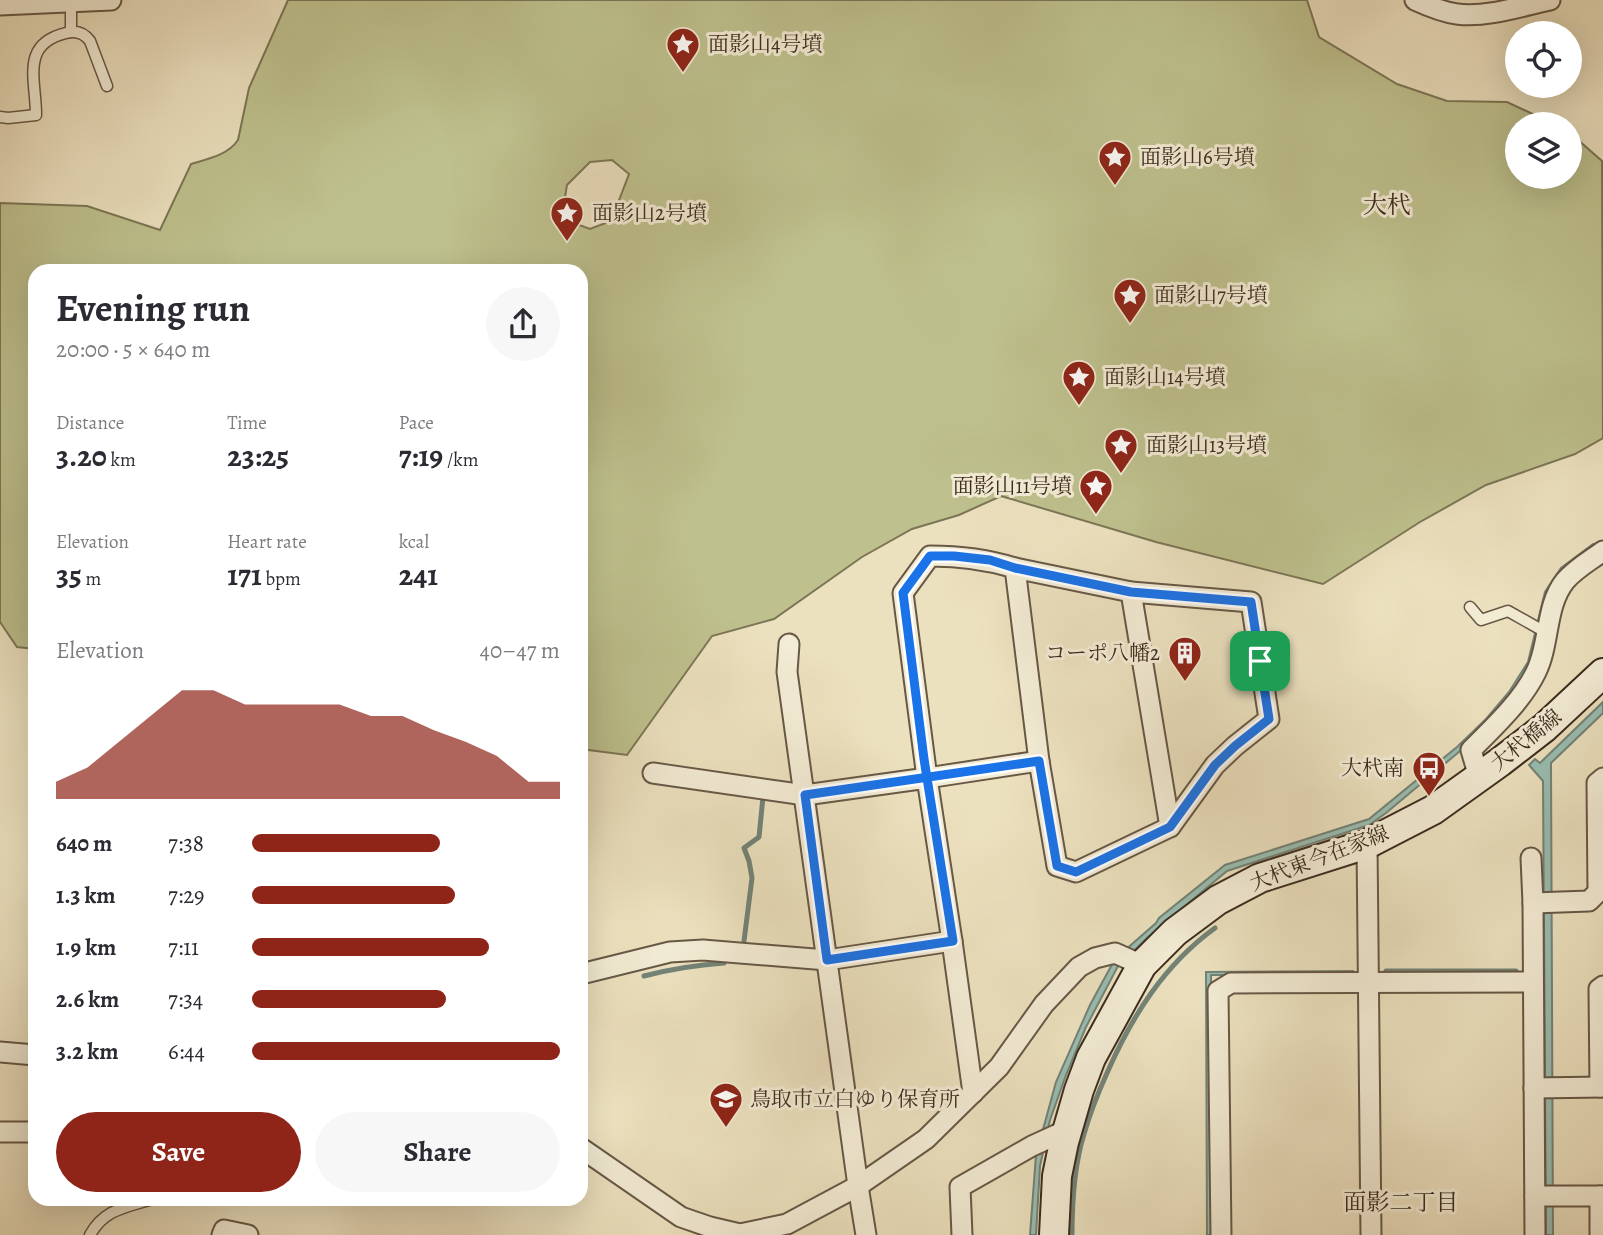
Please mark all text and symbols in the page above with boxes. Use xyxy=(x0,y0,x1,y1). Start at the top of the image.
map controls xyxy=(1505,21,1582,189)
button: locate xyxy=(1505,21,1582,98)
place icon: 面影山4号墳 xyxy=(664,25,702,74)
place label: 面影山4号墳 xyxy=(708,30,823,58)
button: layers xyxy=(1505,112,1582,189)
place icon: 面影山6号墳 xyxy=(1096,138,1134,187)
place label: 面影山6号墳 xyxy=(1140,143,1255,171)
district label: 大杙 xyxy=(1363,189,1411,221)
place icon: 面影山2号墳 xyxy=(548,194,586,243)
place label: 面影山2号墳 xyxy=(592,199,707,227)
place icon: 面影山7号墳 xyxy=(1111,276,1149,325)
place label: 面影山7号墳 xyxy=(1154,281,1268,309)
text: Evening run xyxy=(56,282,250,334)
button: share xyxy=(486,287,560,361)
text: 20:00 · 5 × 640 m xyxy=(56,334,210,365)
place icon: 面影山14号墳 xyxy=(1060,358,1098,407)
place label: 面影山14号墳 xyxy=(1104,363,1226,391)
text: Distance xyxy=(56,410,124,436)
text: Time xyxy=(227,410,267,436)
text: Pace xyxy=(399,410,434,436)
place icon: 面影山13号墳 xyxy=(1102,426,1140,475)
place label: 面影山13号墳 xyxy=(1146,431,1267,459)
text: 3.20 xyxy=(56,436,107,476)
text: 23:25 xyxy=(227,436,289,476)
text: 7:19 xyxy=(399,436,443,476)
text: km xyxy=(107,447,136,473)
text: /km xyxy=(443,447,479,473)
place icon: 面影山11号墳 xyxy=(1077,467,1115,516)
place label: 面影山11号墳 xyxy=(953,472,1072,500)
text: Elevation xyxy=(56,529,129,555)
text: Heart rate xyxy=(227,529,307,555)
text: kcal xyxy=(399,529,429,555)
text: 35 xyxy=(56,555,82,595)
text: 171 xyxy=(227,555,262,595)
text: 241 xyxy=(399,555,438,595)
text: m xyxy=(82,566,101,592)
text: bpm xyxy=(262,566,301,592)
pin xyxy=(1230,631,1290,691)
building icon: コーポ八幡2 xyxy=(1166,634,1204,683)
text: Elevation xyxy=(56,635,144,666)
text: 40–47 m xyxy=(480,635,560,666)
place label: コーポ八幡2 xyxy=(1045,639,1160,667)
icon: arrive xyxy=(1241,642,1279,680)
street label: 大杙橋線 xyxy=(1485,703,1567,777)
bus stop icon: 大杙南 xyxy=(1410,749,1448,798)
place label: 大杙南 xyxy=(1341,754,1404,782)
street label: 大杙東今在家線 xyxy=(1245,819,1393,897)
text: 640 m xyxy=(56,828,112,859)
text: 7:38 xyxy=(168,828,204,859)
text: 1.3 km xyxy=(56,880,116,911)
text: 7:29 xyxy=(168,880,205,911)
text: 1.9 km xyxy=(56,932,116,963)
text: 7:11 xyxy=(168,932,199,963)
text: 2.6 km xyxy=(56,984,119,1015)
text: 7:34 xyxy=(168,984,203,1015)
text: 3.2 km xyxy=(56,1036,119,1067)
text: 6:44 xyxy=(168,1036,205,1067)
school or university icon: 鳥取市立白ゆり保育所 xyxy=(707,1080,745,1129)
place label: 鳥取市立白ゆり保育所 xyxy=(750,1085,960,1113)
button: Save xyxy=(56,1112,301,1192)
button: Share xyxy=(315,1112,560,1192)
district label: 面影二丁目 xyxy=(1344,1187,1459,1218)

